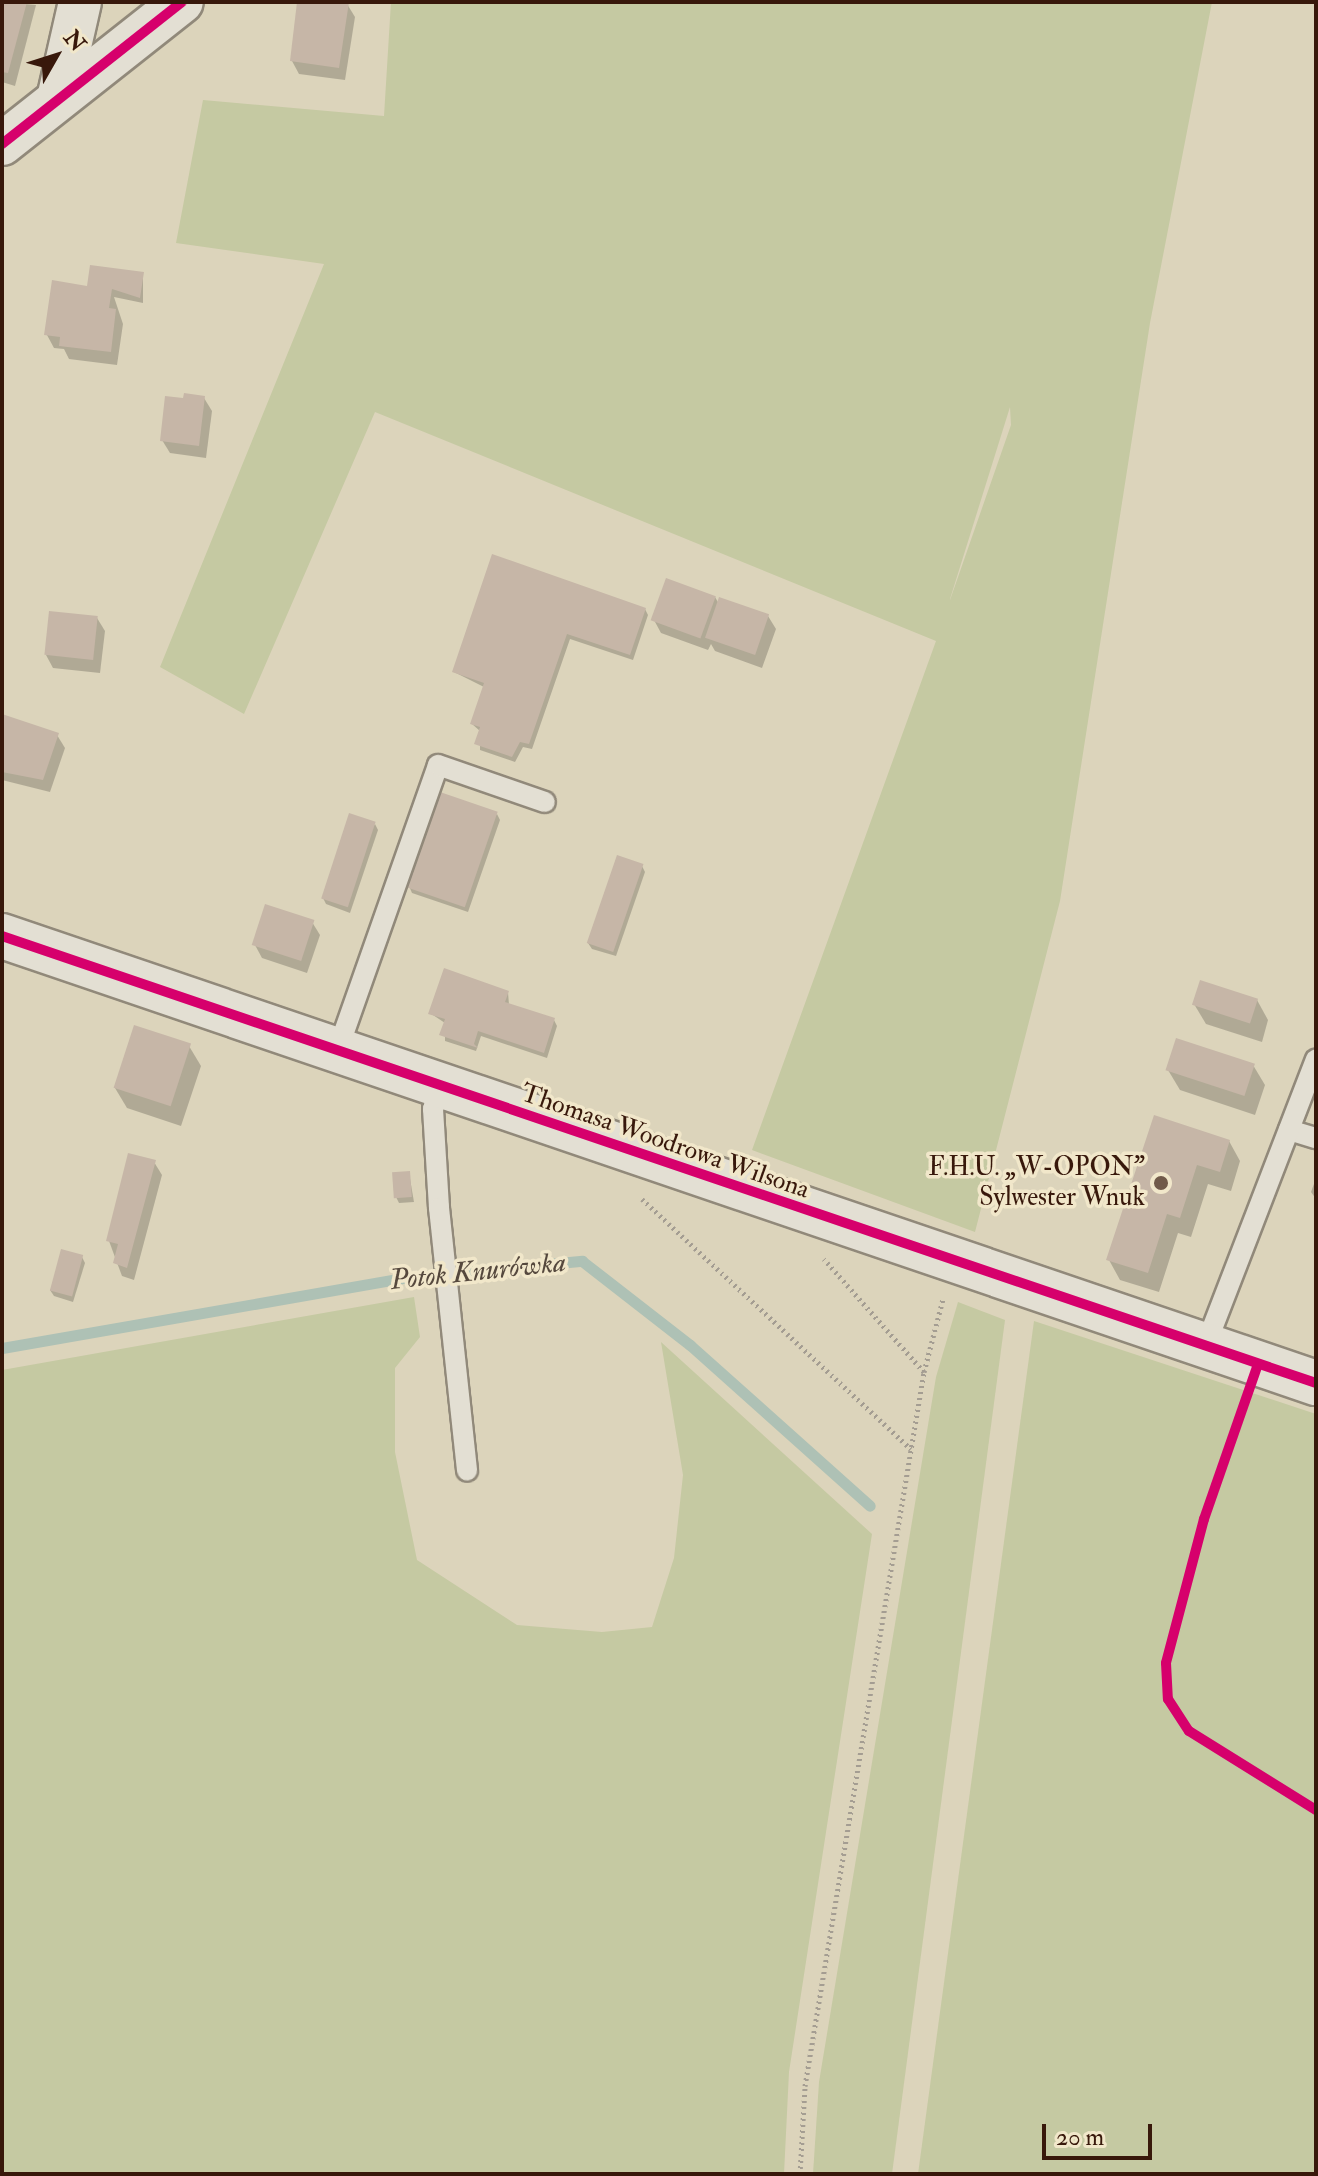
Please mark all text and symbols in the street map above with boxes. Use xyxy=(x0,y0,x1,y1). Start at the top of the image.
north arrow xyxy=(16,16,96,96)
text: N xyxy=(58,24,92,57)
street label: Thomasa Woodrowa Wilsona xyxy=(517,1078,813,1206)
place label: F.H.U. „W-OPON” Sylwester Wnuk xyxy=(928,1152,1145,1214)
marker: F.H.U. „W-OPON” Sylwester Wnuk xyxy=(1152,1174,1170,1192)
water label: Potok Knurówka xyxy=(389,1246,567,1298)
scale bar xyxy=(1046,2108,1156,2158)
text: 20 m xyxy=(1056,2122,1104,2153)

